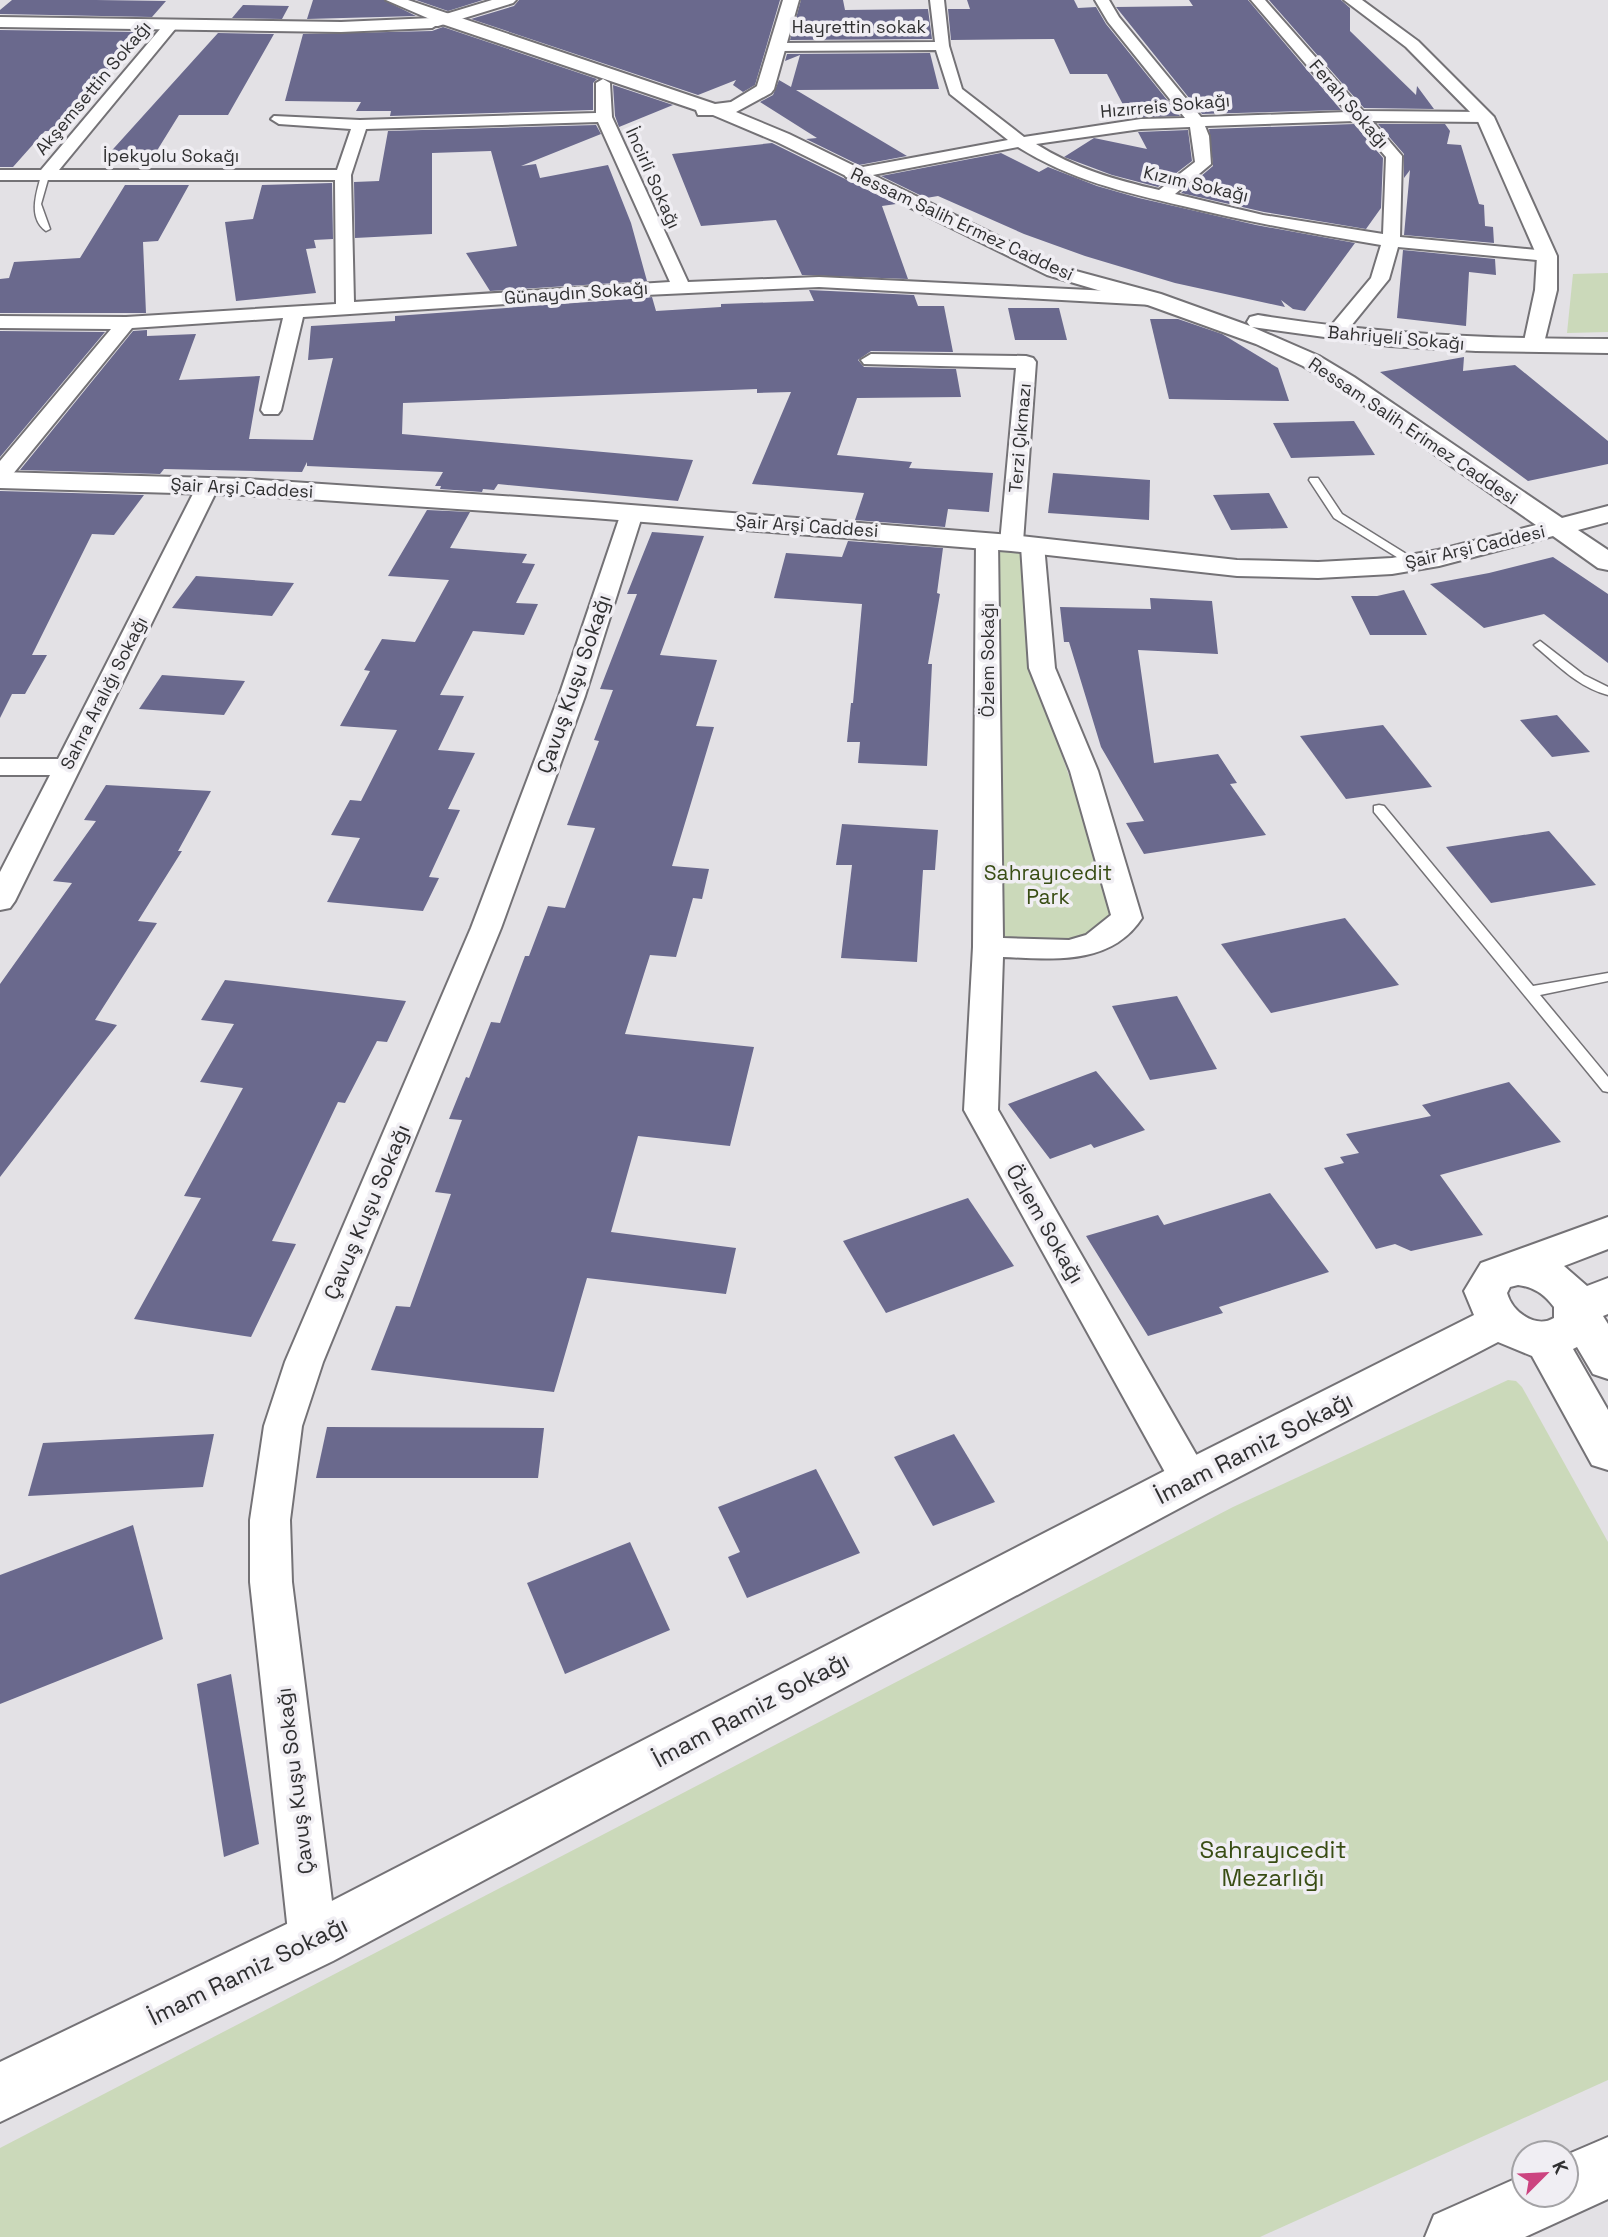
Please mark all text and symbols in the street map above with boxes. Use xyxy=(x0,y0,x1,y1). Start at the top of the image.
street label: Hayrettin sokak xyxy=(792,15,926,38)
street label: Akşemsettin Sokağı xyxy=(30,16,156,160)
street label: Ferah Sokağı xyxy=(1304,54,1394,153)
street label: Hızırreis Sokağı xyxy=(1099,88,1231,123)
street label: İncirli Sokağı xyxy=(621,124,686,232)
street label: İpekyolu Sokağı xyxy=(103,144,239,167)
street label: Kızım Sokağı xyxy=(1141,160,1251,207)
street label: Ressam Salih Ermez Caddesi xyxy=(847,162,1077,285)
street label: Günaydın Sokağı xyxy=(503,276,649,309)
street label: Bahriyeli Sokağı xyxy=(1327,320,1465,355)
street label: Ressam Salih Erimez Caddesi xyxy=(1304,352,1522,509)
street label: Terzi Çıkmazı xyxy=(1003,382,1036,494)
street label: Şair Arşi Caddesi xyxy=(170,472,314,503)
street label: Şair Arşi Caddesi xyxy=(735,509,879,542)
street label: Şair Arşi Caddesi xyxy=(1403,519,1547,574)
street label: Çavuş Kuşu Sokağı xyxy=(530,591,617,777)
street label: Özlem Sokağı xyxy=(976,603,999,717)
street label: Sahra Aralığı Sokağı xyxy=(55,612,152,773)
park label: Sahrayıcedit Park xyxy=(984,859,1112,910)
street label: Çavuş Kuşu Sokağı xyxy=(317,1120,416,1303)
street label: Özlem Sokağı xyxy=(1000,1159,1090,1288)
street label: İmam Ramiz Sokağı xyxy=(1150,1384,1358,1511)
street label: İmam Ramiz Sokağı xyxy=(647,1645,854,1774)
street label: Çavuş Kuşu Sokağı xyxy=(270,1686,319,1876)
park label: Sahrayıcedit Mezarlığı xyxy=(1200,1834,1346,1893)
street label: İmam Ramiz Sokağı xyxy=(143,1909,353,2032)
north arrow xyxy=(1510,2139,1580,2209)
text: K xyxy=(1546,2157,1574,2178)

